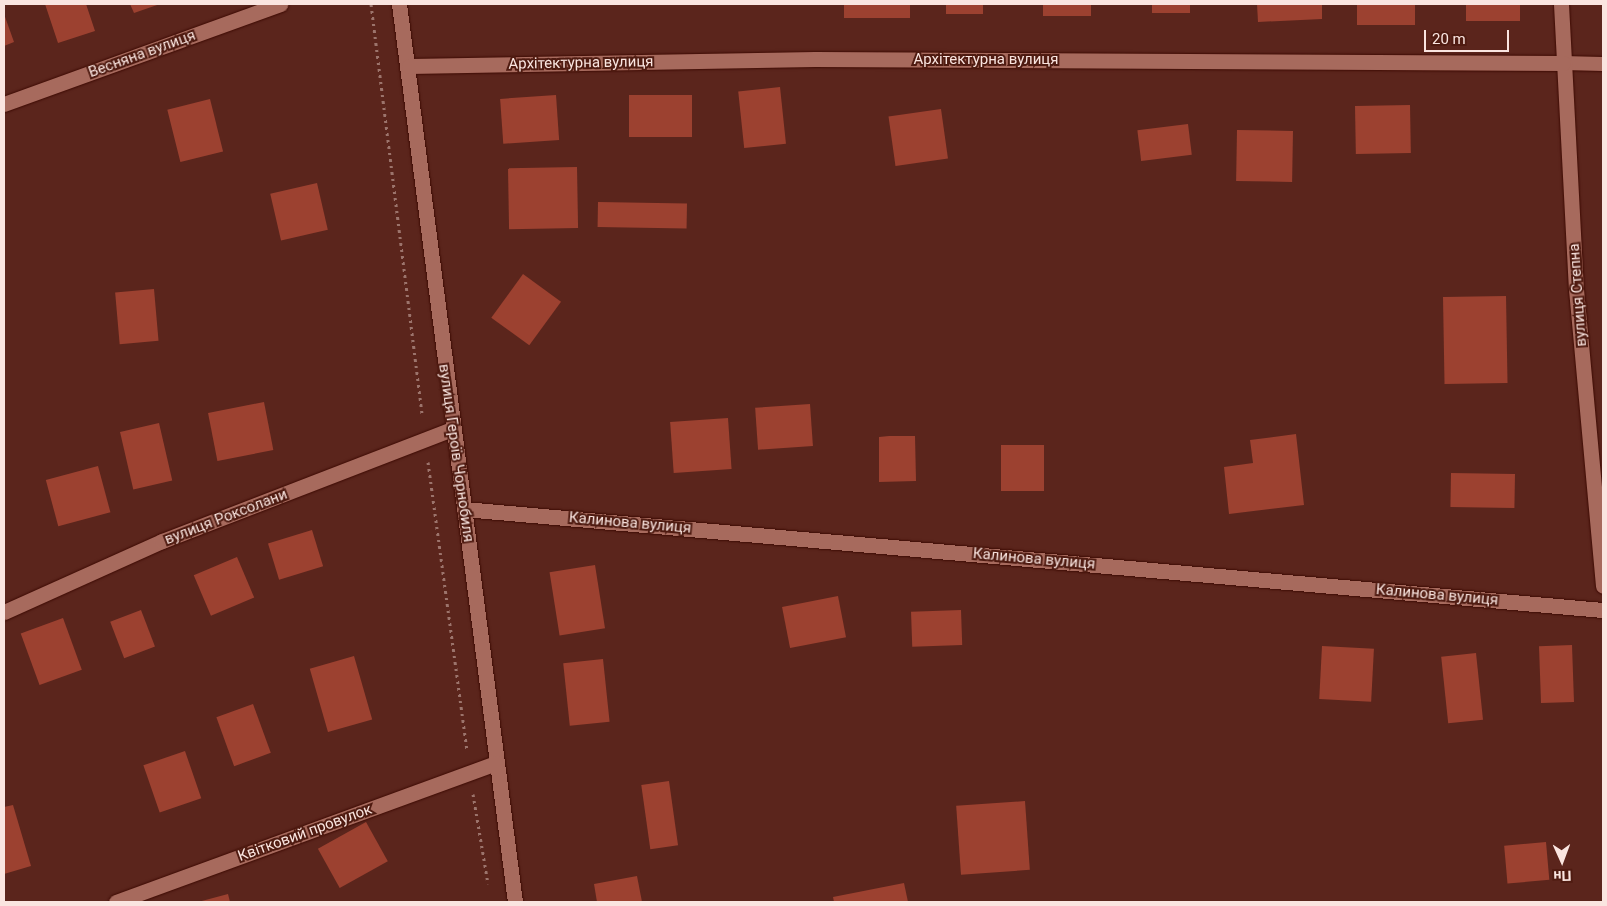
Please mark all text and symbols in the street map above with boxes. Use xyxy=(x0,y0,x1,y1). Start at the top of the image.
scale bar xyxy=(1427,20,1512,52)
street label: Весняна вулиця xyxy=(86,26,198,82)
text: 20 m xyxy=(1432,30,1466,48)
street label: Архітектурна вулиця xyxy=(913,51,1059,69)
street label: Архітектурна вулиця xyxy=(508,53,654,73)
street label: вулиця Степна xyxy=(1565,243,1591,347)
street label: вулиця Героїв Чорнобиля xyxy=(435,363,477,543)
street label: вулиця Роксолани xyxy=(162,485,290,549)
street label: Калинова вулиця xyxy=(568,509,692,537)
street label: Калинова вулиця xyxy=(972,545,1096,573)
street label: Калинова вулиця xyxy=(1375,581,1499,609)
street label: Квітковий провулок xyxy=(235,800,375,866)
north arrow xyxy=(1537,836,1587,886)
text: Пн xyxy=(1553,868,1572,884)

